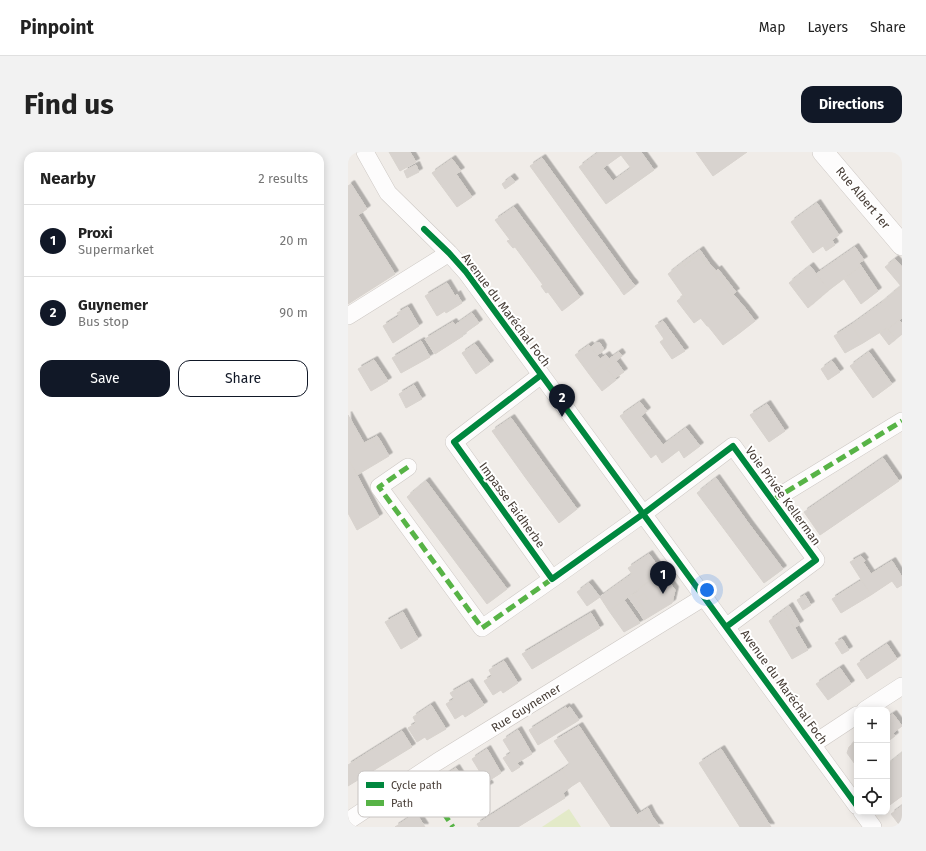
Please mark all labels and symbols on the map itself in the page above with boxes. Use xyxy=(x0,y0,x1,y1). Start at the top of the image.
street label: Rue Albert 1er xyxy=(833,164,893,232)
street label: Avenue du Maréchal Foch xyxy=(459,251,553,369)
pin: 2 xyxy=(549,384,575,417)
street label: Voie Privée Kellerman xyxy=(742,444,824,548)
street label: Impasse Faidherbe xyxy=(476,460,548,550)
pin: 1 xyxy=(650,561,676,594)
your location xyxy=(697,580,717,600)
street label: Avenue du Maréchal Foch xyxy=(738,627,830,747)
street label: Rue Guynemer xyxy=(489,681,564,735)
legend xyxy=(358,771,490,817)
text: Cycle path xyxy=(391,779,442,792)
text: Path xyxy=(391,797,413,810)

